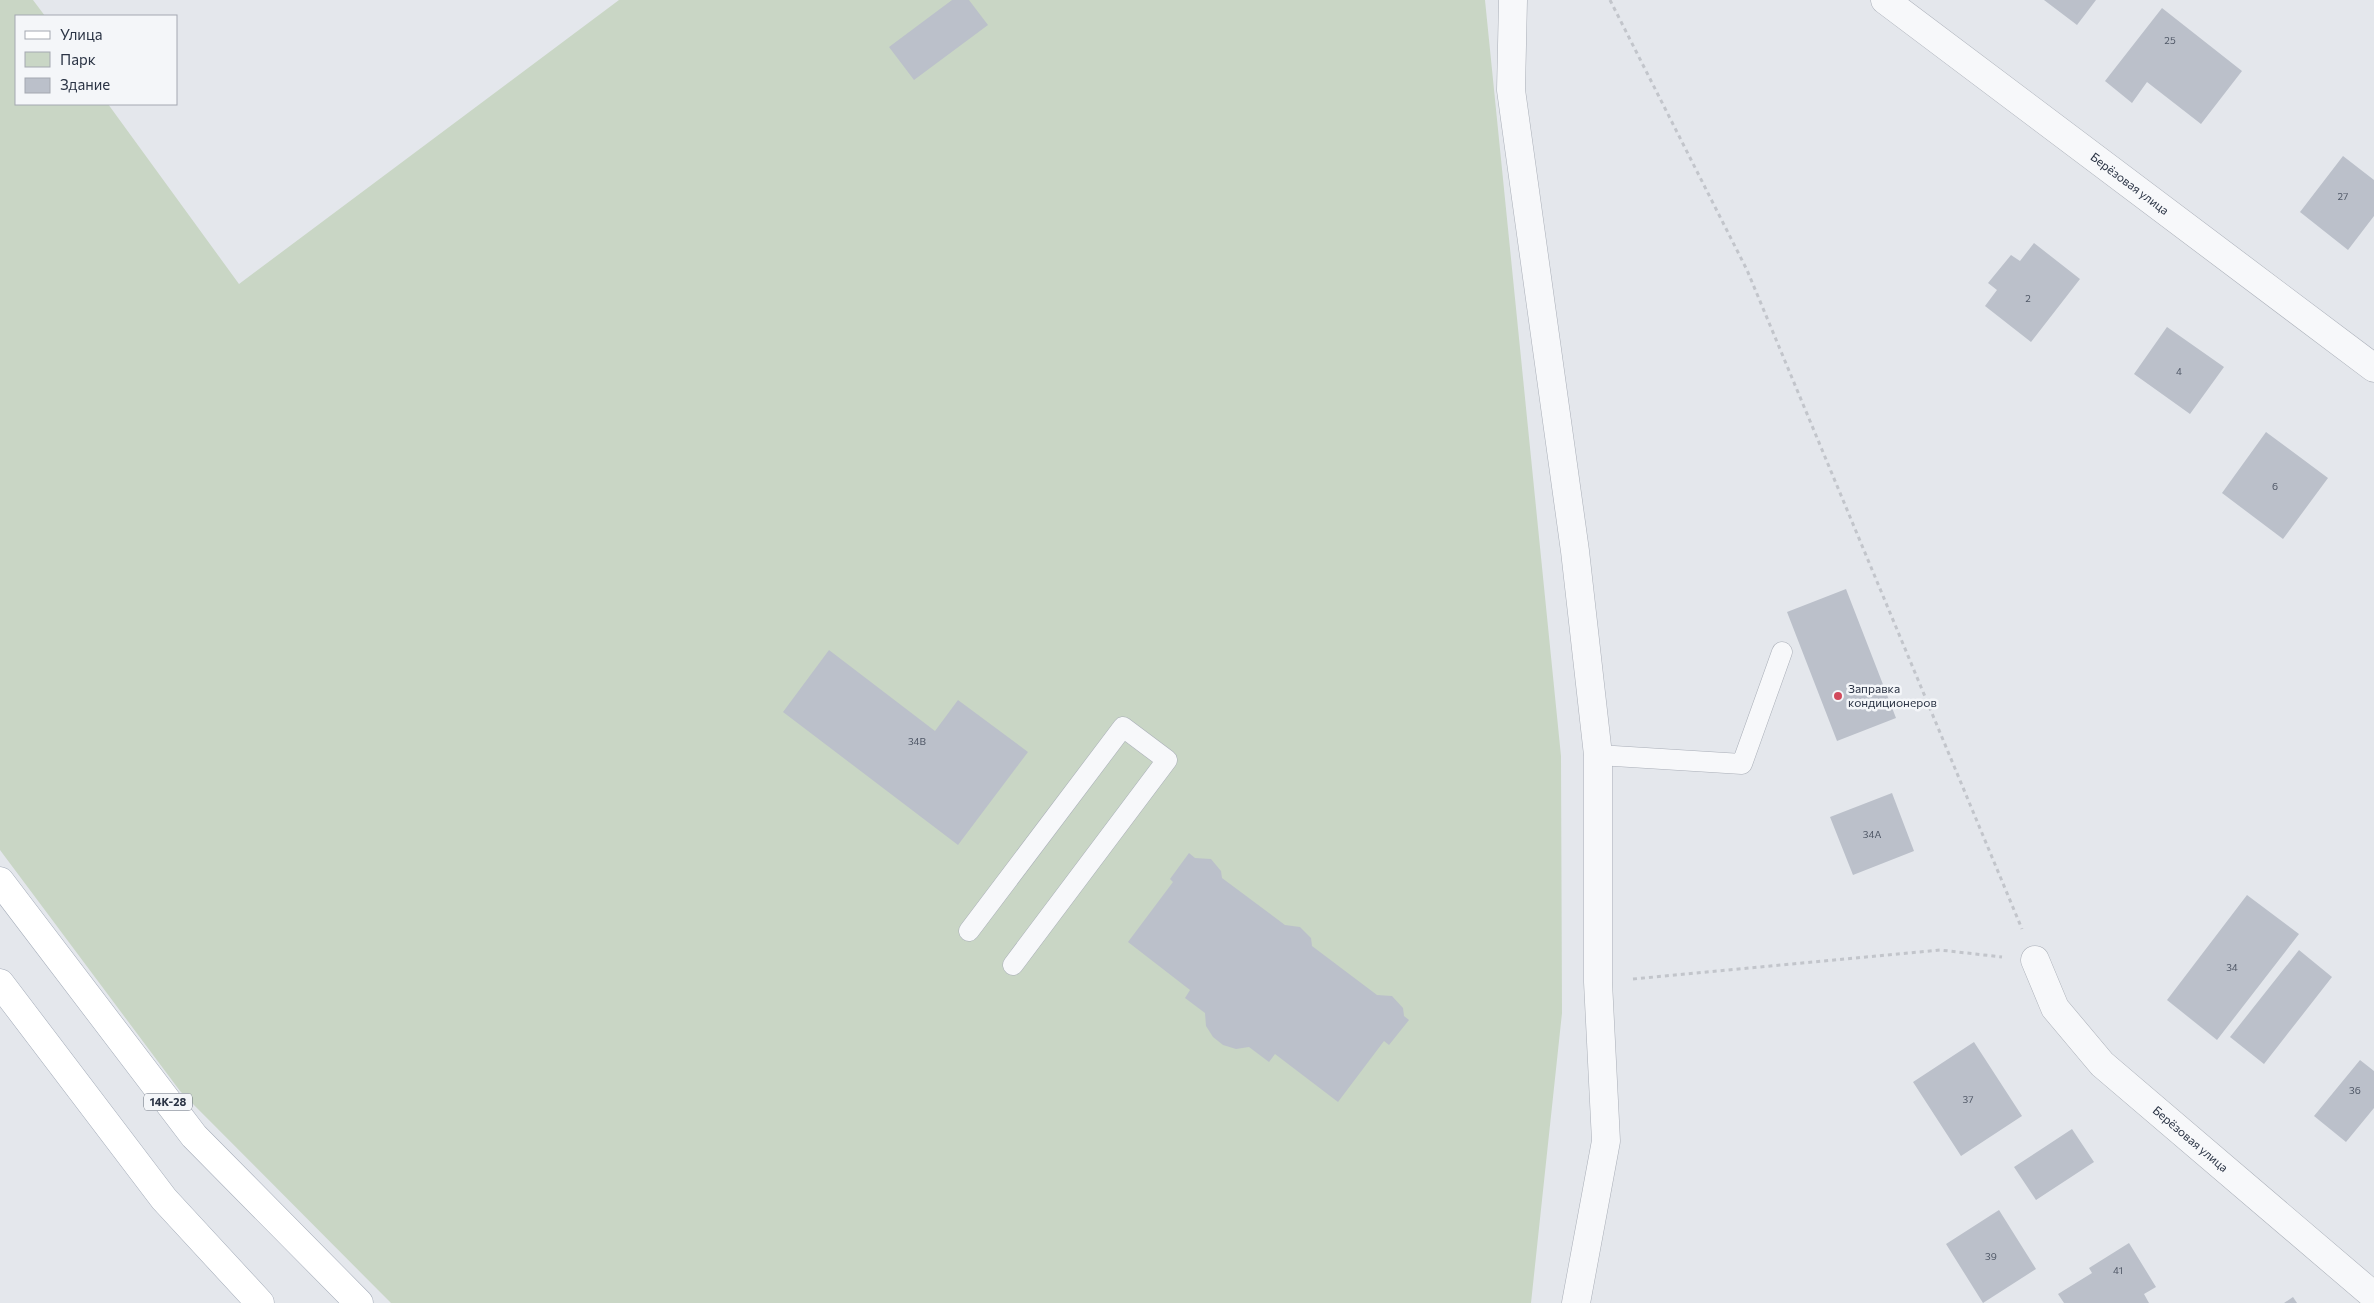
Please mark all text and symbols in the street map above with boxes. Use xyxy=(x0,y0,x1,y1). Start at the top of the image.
legend xyxy=(15,15,178,105)
text: Улица xyxy=(60,25,102,43)
house number: 25 xyxy=(2164,34,2176,46)
text: Парк xyxy=(60,50,96,68)
text: Здание xyxy=(60,75,110,93)
street label: Берёзовая улица xyxy=(2088,149,2172,217)
house number: 27 xyxy=(2338,190,2348,202)
house number: 2 xyxy=(2025,292,2031,304)
house number: 4 xyxy=(2176,365,2182,377)
house number: 6 xyxy=(2272,480,2278,492)
place label: Заправка кондиционеров xyxy=(1848,681,1937,709)
marker: Заправка кондиционеров xyxy=(1832,690,1844,702)
house number: 34В xyxy=(908,735,927,747)
house number: 34А xyxy=(1863,828,1881,840)
house number: 34 xyxy=(2226,961,2238,973)
house number: 36 xyxy=(2349,1084,2361,1096)
house number: 37 xyxy=(1963,1093,1973,1105)
road number: 14К-28 xyxy=(144,1094,192,1110)
street label: Берёзовая улица xyxy=(2150,1103,2231,1174)
house number: 39 xyxy=(1985,1250,1997,1262)
house number: 41 xyxy=(2113,1264,2123,1276)

